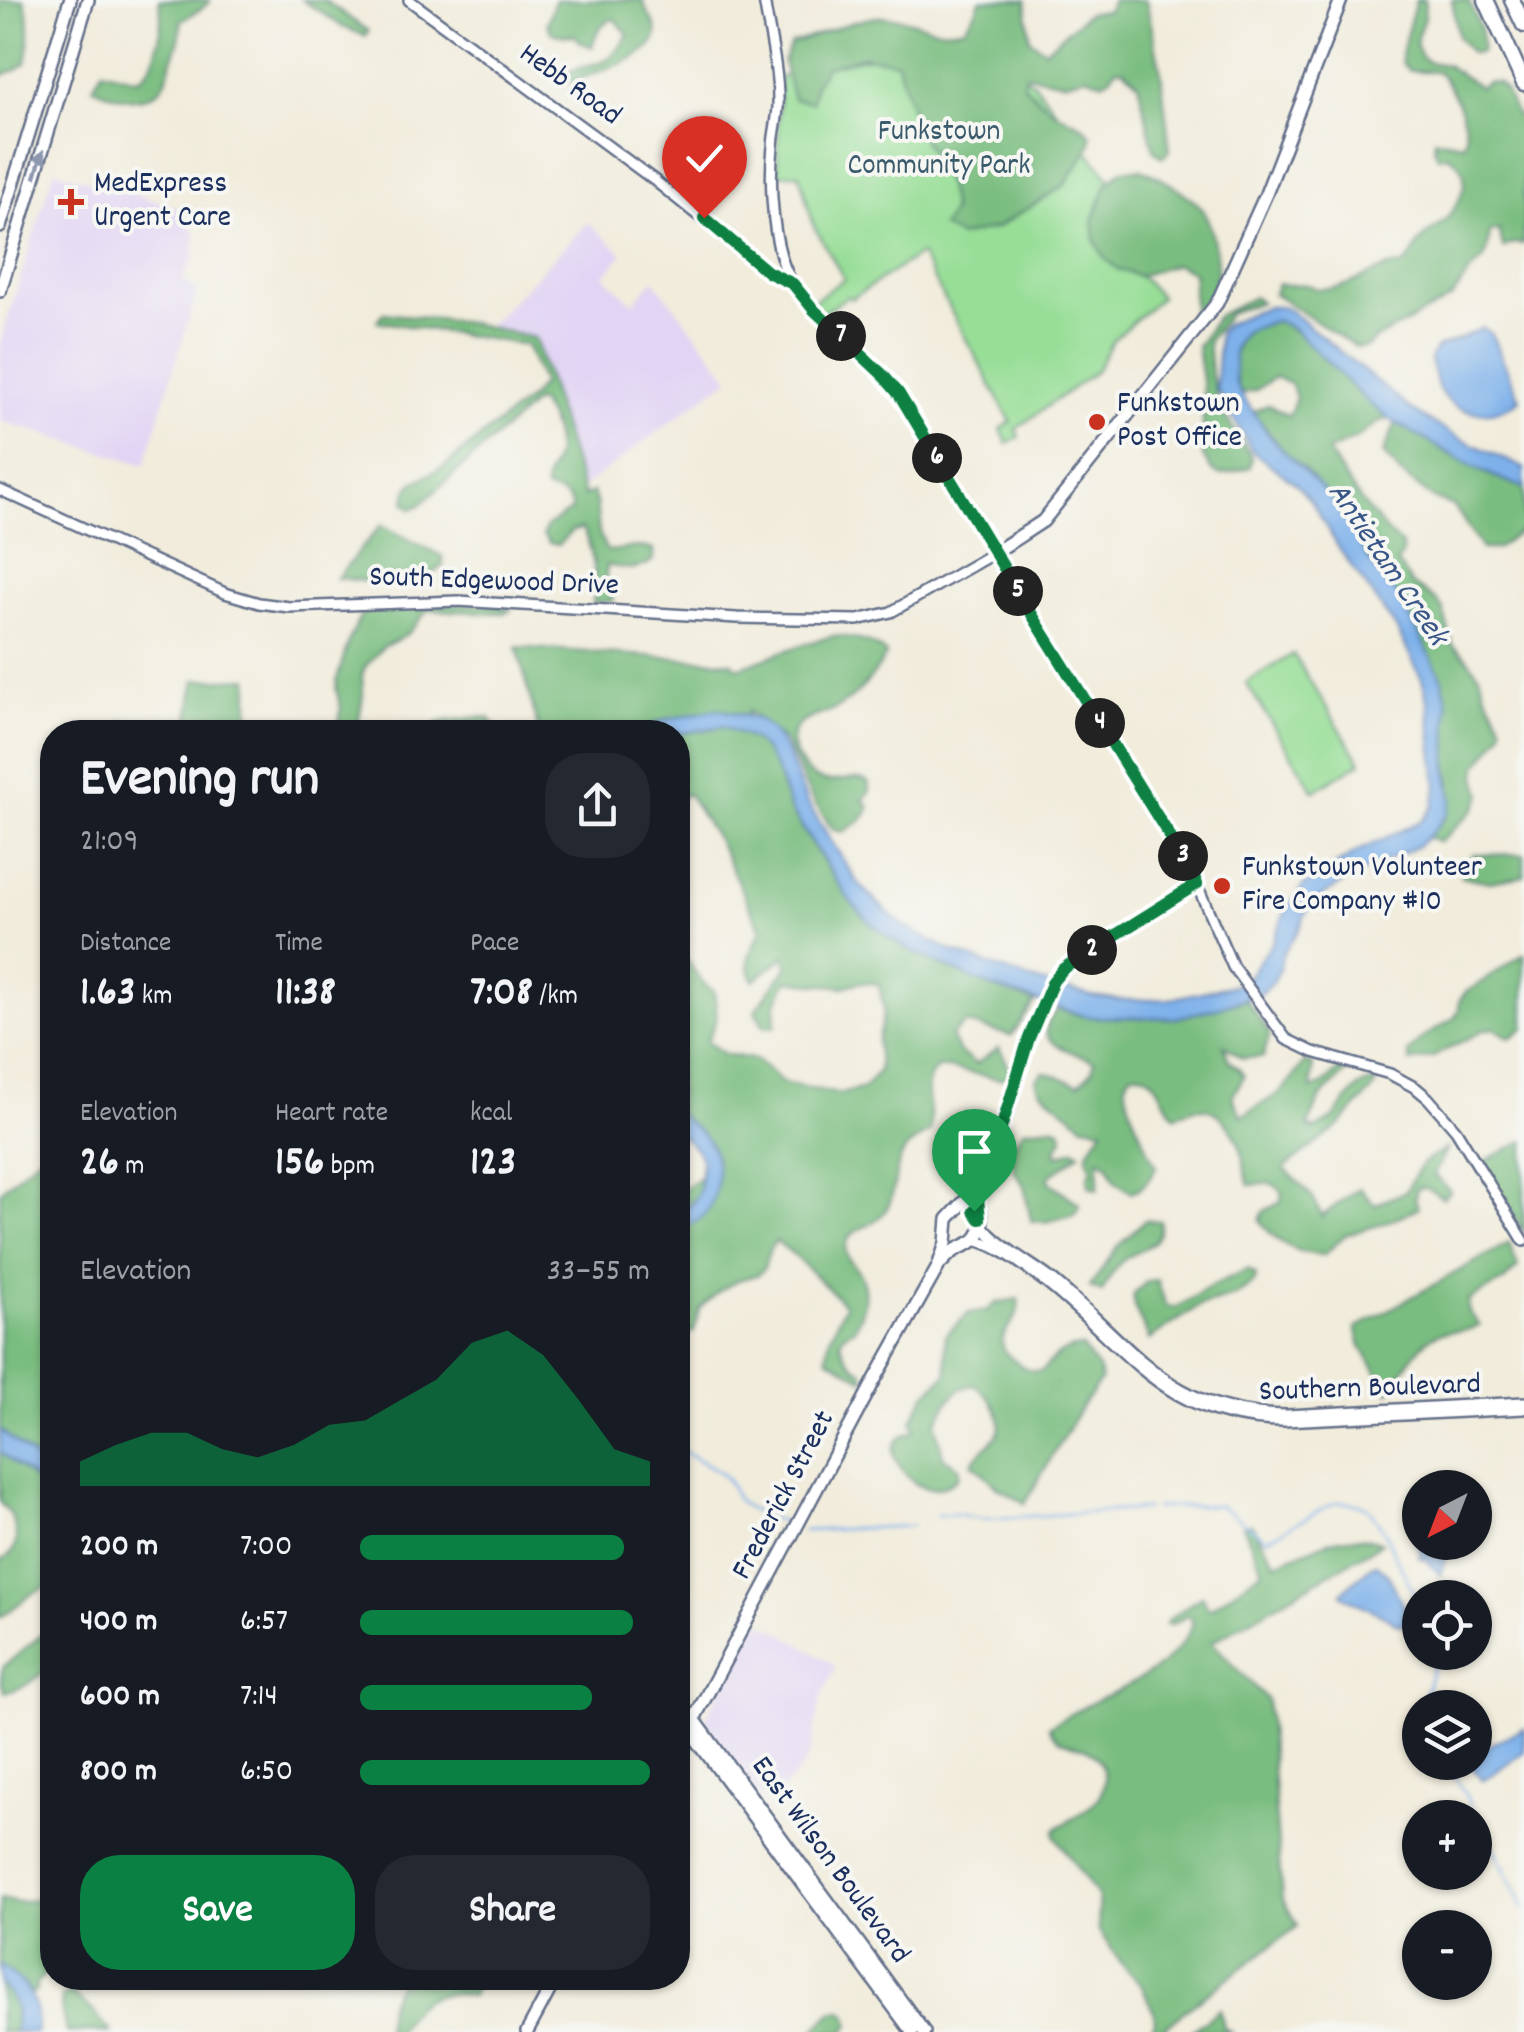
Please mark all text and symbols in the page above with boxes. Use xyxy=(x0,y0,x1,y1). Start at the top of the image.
street label: Hebb Road xyxy=(509,34,629,138)
park label: Funkstown Community Park xyxy=(848,112,1030,189)
pin xyxy=(662,116,747,219)
icon: check xyxy=(677,131,732,186)
one-way arrow xyxy=(32,149,47,179)
place label: MedExpress Urgent Care xyxy=(94,164,231,241)
marker: MedExpress Urgent Care xyxy=(58,189,84,215)
pin: 7 xyxy=(816,311,866,361)
text: 7 xyxy=(836,316,846,356)
place label: Funkstown Post Office xyxy=(1117,384,1242,461)
marker: Funkstown Post Office xyxy=(1086,411,1108,433)
pin: 6 xyxy=(912,433,962,483)
text: 6 xyxy=(930,438,944,478)
water label: Antietam Creek xyxy=(1314,474,1460,659)
street label: South Edgewood Drive xyxy=(368,557,620,609)
pin: 5 xyxy=(993,566,1043,616)
text: 5 xyxy=(1012,571,1024,611)
pin: 4 xyxy=(1075,698,1125,748)
text: 4 xyxy=(1094,703,1106,743)
text: Evening run xyxy=(80,743,319,822)
button: share xyxy=(545,753,650,858)
text: 21:09 xyxy=(80,820,138,866)
pin: 3 xyxy=(1158,831,1208,881)
text: 3 xyxy=(1177,836,1189,876)
place label: Funkstown Volunteer Fire Company #10 xyxy=(1242,848,1482,925)
marker: Funkstown Volunteer Fire Company #10 xyxy=(1211,875,1233,897)
text: Distance xyxy=(80,925,171,965)
text: Time xyxy=(275,925,323,965)
text: Pace xyxy=(470,925,519,965)
pin: 2 xyxy=(1067,925,1117,975)
text: 2 xyxy=(1086,930,1098,970)
text: 1.63 xyxy=(80,965,135,1025)
text: 11:38 xyxy=(275,965,336,1025)
text: 7:08 xyxy=(470,965,533,1025)
text: km xyxy=(135,978,173,1018)
text: /km xyxy=(533,978,578,1018)
text: Elevation xyxy=(80,1095,177,1135)
text: Heart rate xyxy=(275,1095,388,1135)
text: kcal xyxy=(470,1095,513,1135)
pin xyxy=(932,1109,1017,1212)
icon: arrive xyxy=(947,1124,1002,1179)
text: 26 xyxy=(80,1135,119,1195)
text: 156 xyxy=(275,1135,324,1195)
text: 123 xyxy=(470,1135,516,1195)
text: m xyxy=(119,1148,145,1188)
text: bpm xyxy=(324,1148,375,1188)
text: Elevation xyxy=(80,1250,191,1296)
text: 33–55 m xyxy=(547,1250,650,1296)
street label: Southern Boulevard xyxy=(1258,1365,1482,1415)
street label: Frederick Street xyxy=(722,1404,848,1588)
north arrow xyxy=(1402,1470,1492,1560)
map controls xyxy=(1402,1470,1492,2000)
text: 200 m xyxy=(80,1525,158,1571)
text: 7:00 xyxy=(240,1525,292,1571)
button: locate xyxy=(1402,1580,1492,1670)
text: 400 m xyxy=(80,1600,157,1646)
text: 6:57 xyxy=(240,1600,288,1646)
text: 600 m xyxy=(80,1675,160,1721)
text: 7:14 xyxy=(240,1675,278,1721)
button: layers xyxy=(1402,1690,1492,1780)
street label: East Wilson Boulevard xyxy=(739,1748,919,1974)
text: 800 m xyxy=(80,1750,157,1796)
text: 6:50 xyxy=(240,1750,293,1796)
button: + xyxy=(1402,1800,1492,1890)
button: Save xyxy=(80,1855,355,1970)
button: Share xyxy=(375,1855,650,1970)
button: − xyxy=(1402,1910,1492,2000)

